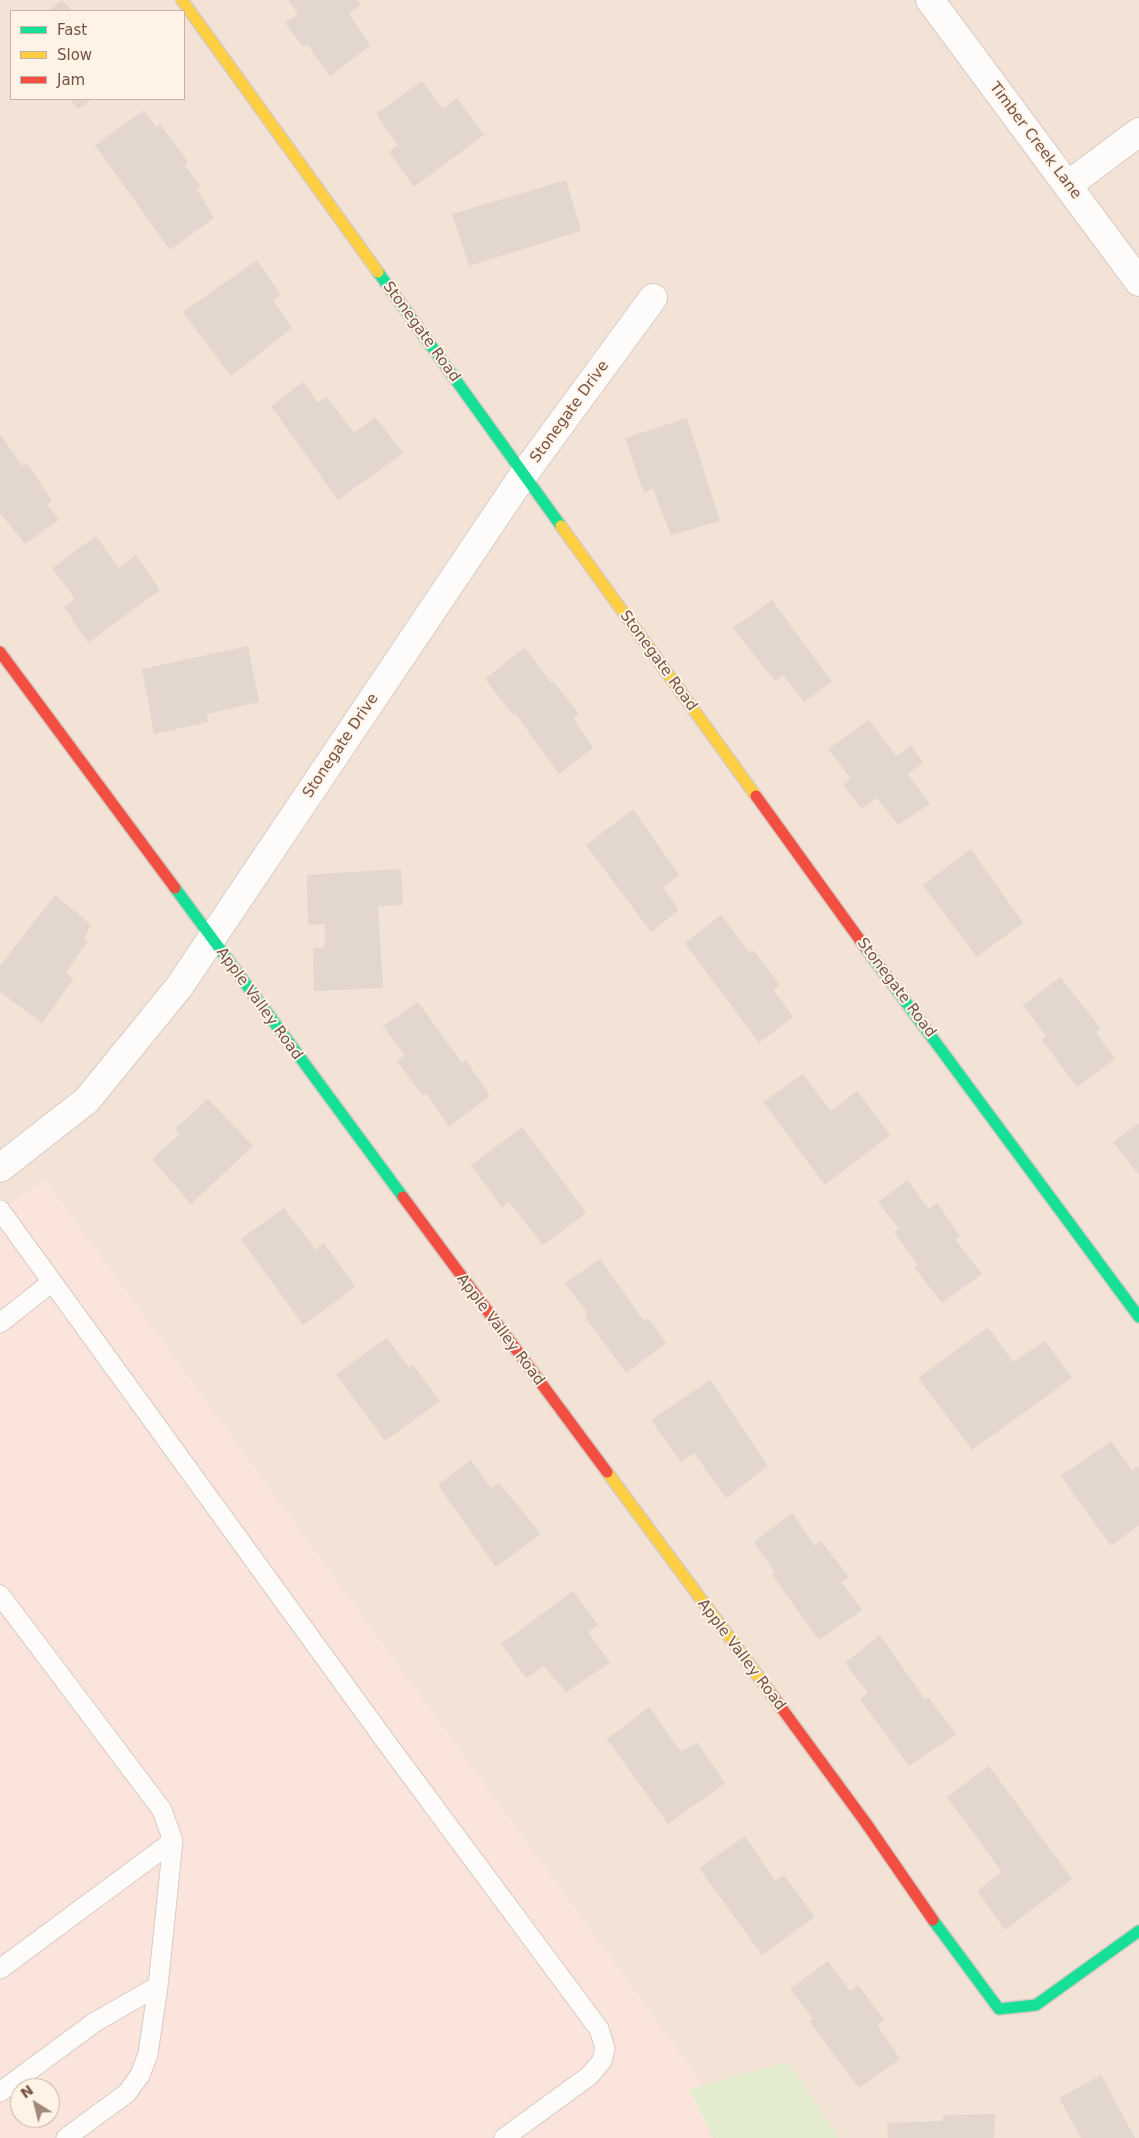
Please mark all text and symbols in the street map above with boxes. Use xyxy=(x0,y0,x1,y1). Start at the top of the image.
legend xyxy=(10,10,185,100)
text: Fast xyxy=(57,21,87,39)
text: Slow xyxy=(57,46,92,64)
text: Jam xyxy=(57,71,85,89)
street label: Timber Creek Lane xyxy=(985,79,1085,203)
street label: Stonegate Road xyxy=(379,278,463,386)
street label: Stonegate Drive xyxy=(527,357,613,467)
street label: Stonegate Road xyxy=(616,607,700,715)
street label: Stonegate Drive xyxy=(299,690,383,802)
street label: Stonegate Road xyxy=(853,935,939,1041)
street label: Apple Valley Road xyxy=(212,944,306,1064)
street label: Apple Valley Road xyxy=(452,1271,548,1389)
street label: Apple Valley Road xyxy=(693,1596,789,1714)
north arrow xyxy=(10,2078,60,2128)
text: N xyxy=(17,2082,36,2102)

